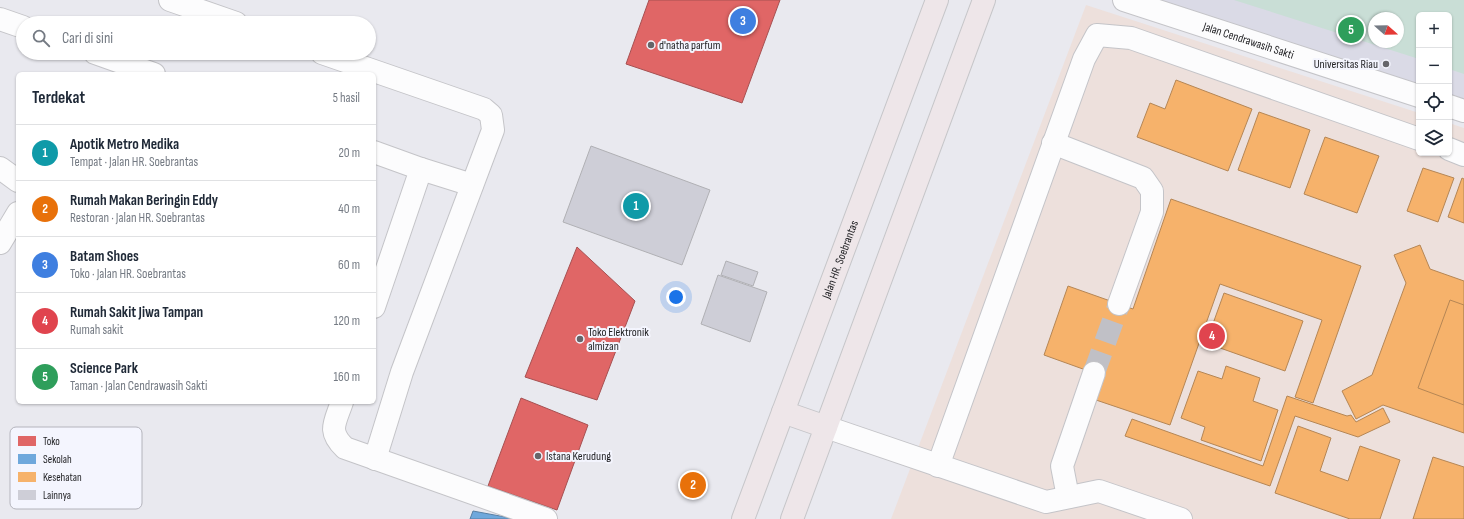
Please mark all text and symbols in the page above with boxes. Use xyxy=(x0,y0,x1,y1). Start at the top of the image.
pin: 3 xyxy=(730,6,756,36)
north arrow xyxy=(1368,12,1404,48)
map controls xyxy=(1416,12,1452,156)
button: + xyxy=(1416,12,1452,48)
pin: 5 xyxy=(1338,15,1364,45)
search box xyxy=(16,16,376,60)
street label: Jalan Cendrawasih Sakti xyxy=(1200,19,1296,63)
icon: search xyxy=(30,27,52,49)
text: Cari di sini xyxy=(62,29,113,48)
place label: d'natha parfum xyxy=(659,38,721,53)
marker: d'natha parfum xyxy=(646,40,656,50)
button: − xyxy=(1416,48,1452,84)
place label: Universitas Riau xyxy=(1314,57,1378,72)
marker: Universitas Riau xyxy=(1381,59,1391,69)
button: locate xyxy=(1416,84,1452,120)
text: Terdekat xyxy=(32,88,85,108)
text: 5 hasil xyxy=(333,90,360,106)
button: layers xyxy=(1416,120,1452,156)
text: Apotik Metro Medika xyxy=(70,135,179,154)
text: 1 xyxy=(42,145,48,161)
text: 20 m xyxy=(338,145,360,161)
text: Tempat · Jalan HR. Soebrantas xyxy=(70,154,198,170)
text: Rumah Makan Beringin Eddy xyxy=(70,191,218,210)
pin: 1 xyxy=(623,191,649,221)
text: 2 xyxy=(42,201,48,217)
text: 40 m xyxy=(338,201,360,217)
text: Restoran · Jalan HR. Soebrantas xyxy=(70,210,205,226)
street label: Jalan HR. Soebrantas xyxy=(819,218,862,302)
text: Batam Shoes xyxy=(70,247,139,266)
text: 3 xyxy=(42,257,48,273)
text: 60 m xyxy=(338,257,360,273)
text: Toko · Jalan HR. Soebrantas xyxy=(70,266,186,282)
your location xyxy=(666,287,686,307)
text: Rumah Sakit Jiwa Tampan xyxy=(70,303,203,322)
text: 4 xyxy=(42,313,48,329)
text: 120 m xyxy=(334,313,360,329)
pin: 4 xyxy=(1199,321,1225,351)
text: Rumah sakit xyxy=(70,322,123,338)
place label: Toko Elektronik almizan xyxy=(588,325,649,354)
marker: Toko Elektronik almizan xyxy=(575,334,585,344)
text: Science Park xyxy=(70,359,138,378)
text: 5 xyxy=(42,369,48,385)
text: 160 m xyxy=(334,369,360,385)
text: Taman · Jalan Cendrawasih Sakti xyxy=(70,378,207,394)
legend xyxy=(10,427,142,509)
text: Toko xyxy=(43,435,60,448)
place label: Istana Kerudung xyxy=(546,449,611,464)
marker: Istana Kerudung xyxy=(533,451,543,461)
text: Sekolah xyxy=(43,453,72,466)
pin: 2 xyxy=(680,470,706,500)
text: Kesehatan xyxy=(43,471,82,484)
text: Lainnya xyxy=(43,489,71,502)

